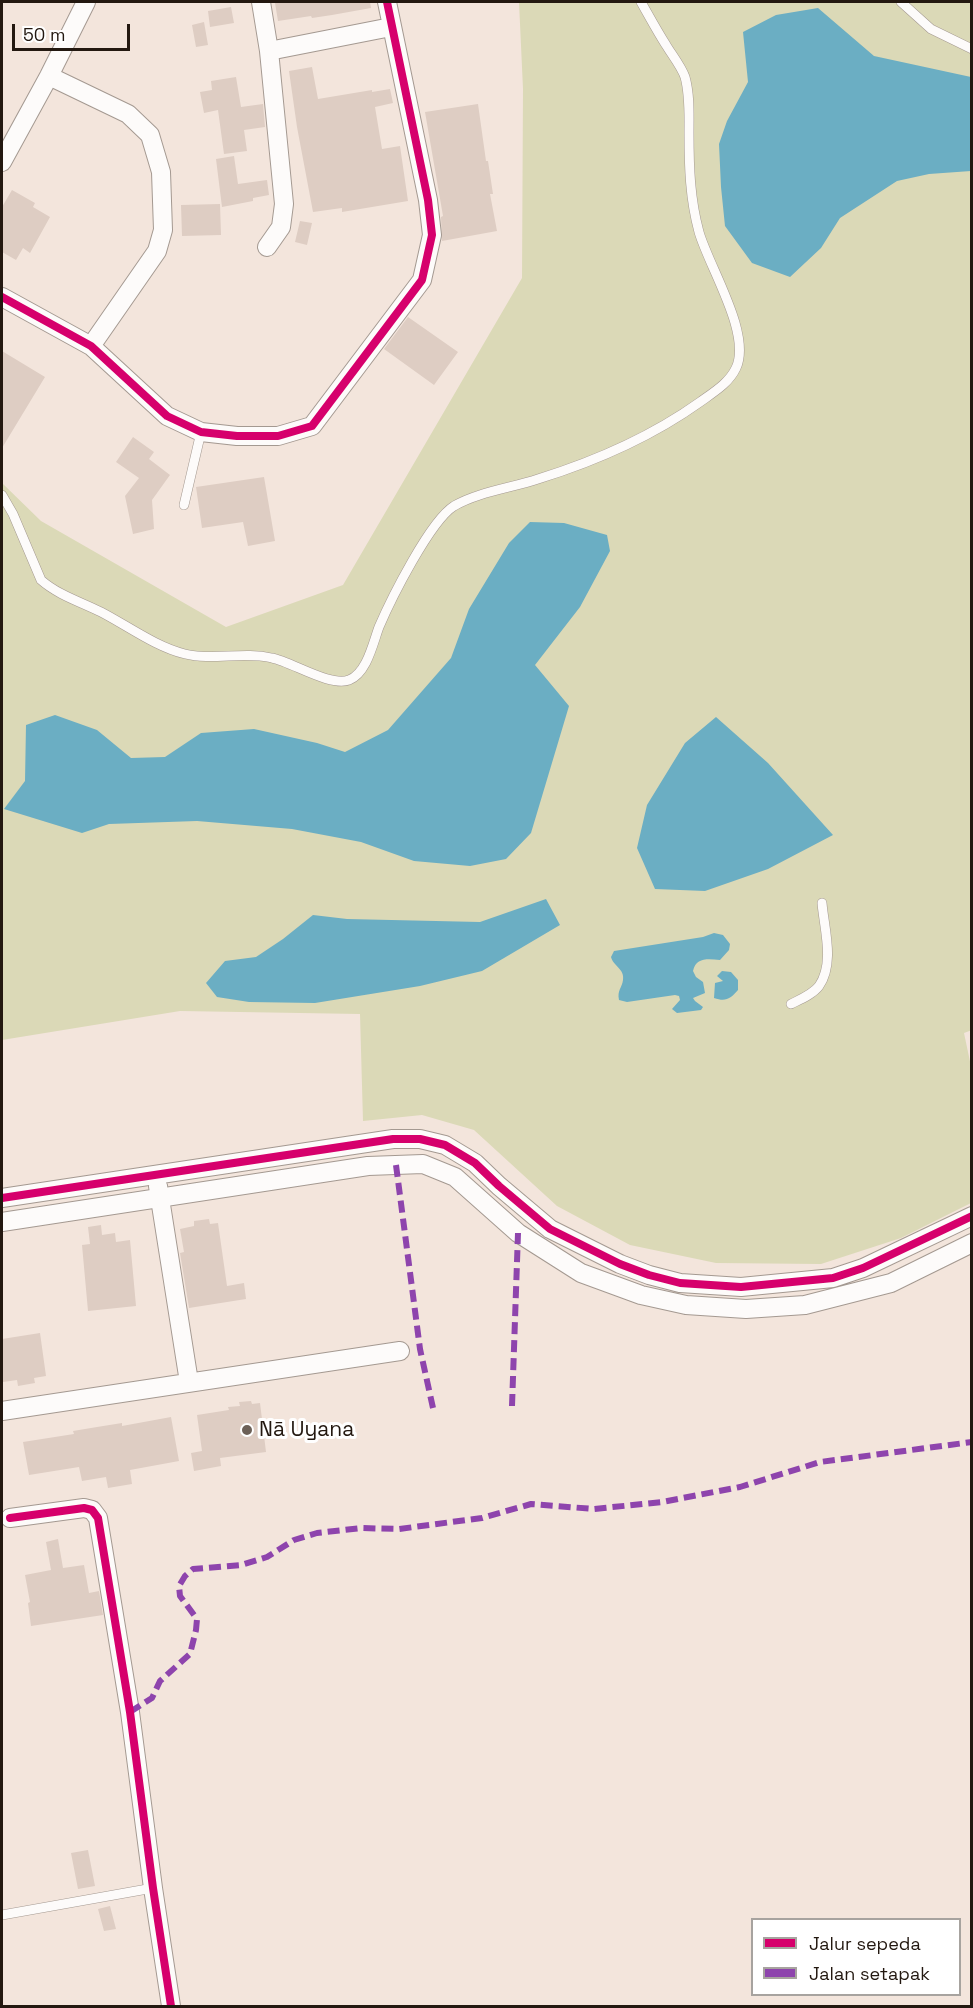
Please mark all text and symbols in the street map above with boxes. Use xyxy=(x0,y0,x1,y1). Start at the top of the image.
scale bar xyxy=(15,12,134,50)
text: 50 m xyxy=(23,23,65,46)
place label: Nā Uyana xyxy=(259,1417,354,1443)
marker: Nā Uyana xyxy=(240,1423,254,1437)
legend xyxy=(751,1918,961,1996)
text: Jalur sepeda xyxy=(809,1932,921,1955)
text: Jalan setapak xyxy=(809,1962,930,1985)

